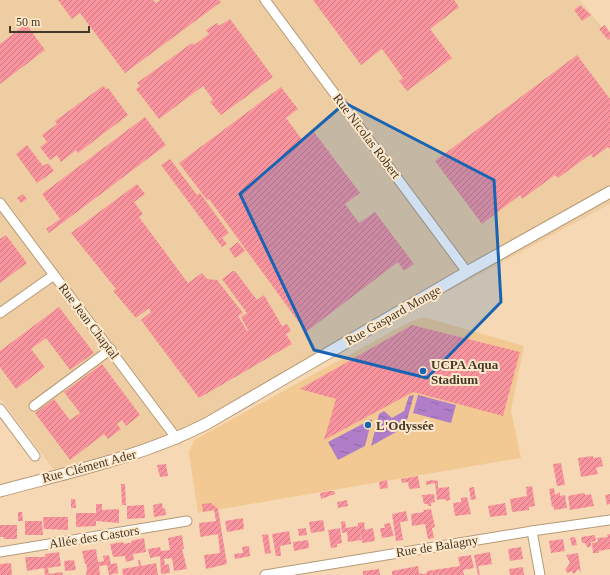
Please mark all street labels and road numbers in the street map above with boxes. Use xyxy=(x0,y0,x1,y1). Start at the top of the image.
street label: Rue Nicolas Robert xyxy=(330,91,404,182)
street label: Rue Jean Chaptal xyxy=(56,280,123,362)
street label: Rue Gaspard Monge xyxy=(343,281,444,348)
street label: Rue Clément Ader xyxy=(40,446,138,486)
street label: Allée des Castors xyxy=(48,522,140,552)
street label: Rue de Balagny xyxy=(395,532,480,560)

